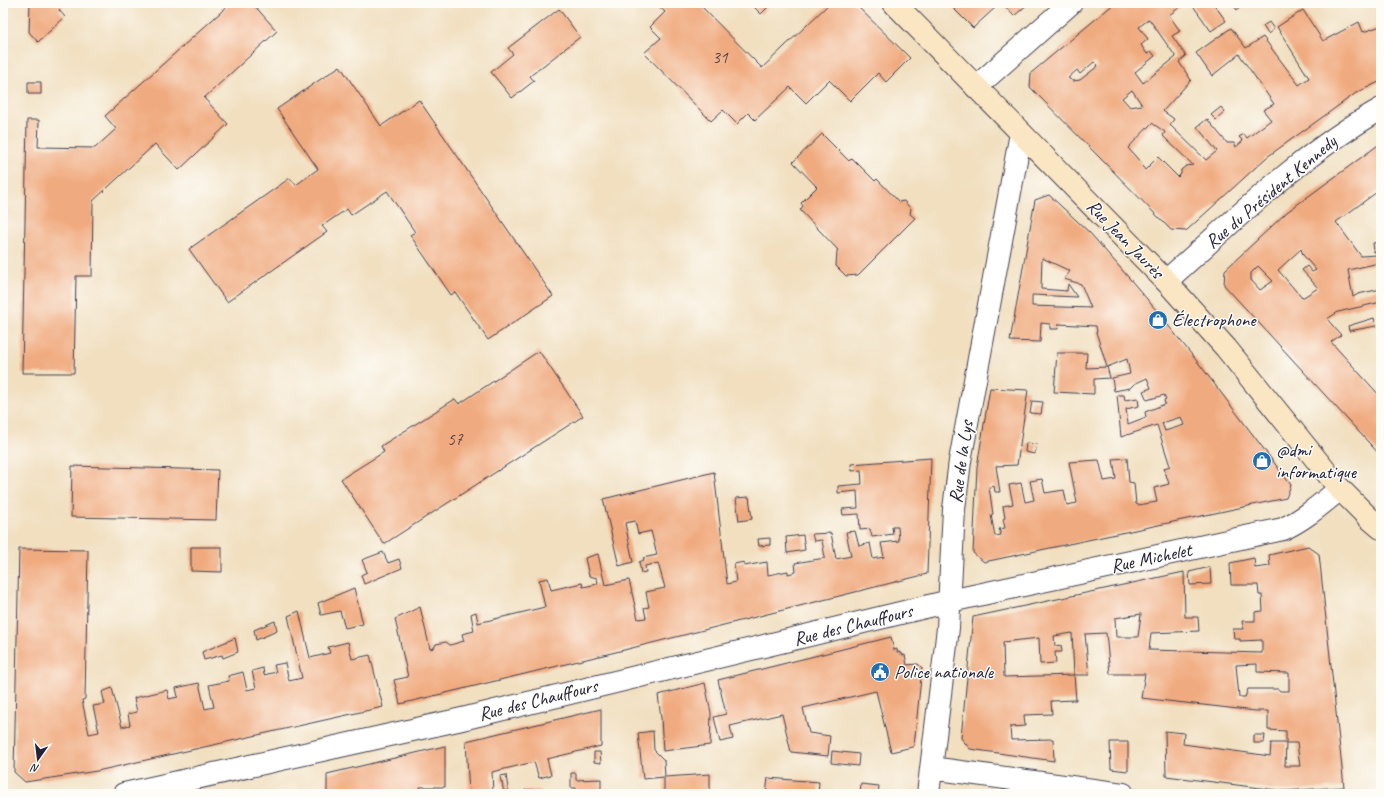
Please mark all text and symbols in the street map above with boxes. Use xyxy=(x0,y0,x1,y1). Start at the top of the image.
house number: 31 xyxy=(712,47,729,68)
street label: Rue du Président Kennedy xyxy=(1200,129,1343,254)
street label: Rue Jean Jaurès xyxy=(1081,194,1170,285)
place label: Électrophone xyxy=(1172,308,1257,332)
shop icon: Électrophone xyxy=(1147,309,1169,331)
street label: Rue de la Lys xyxy=(943,417,979,505)
house number: 57 xyxy=(447,429,464,450)
place label: @dmi informatique xyxy=(1276,438,1358,484)
shop icon: @dmi informatique xyxy=(1251,450,1273,472)
street label: Rue Michelet xyxy=(1108,537,1195,578)
street label: Rue des Chauffours xyxy=(791,598,916,651)
place label: Police nationale xyxy=(894,660,995,684)
public building icon: Police nationale xyxy=(869,661,891,683)
street label: Rue des Chauffours xyxy=(476,673,601,726)
north arrow xyxy=(18,739,58,779)
text: N xyxy=(28,761,41,776)

